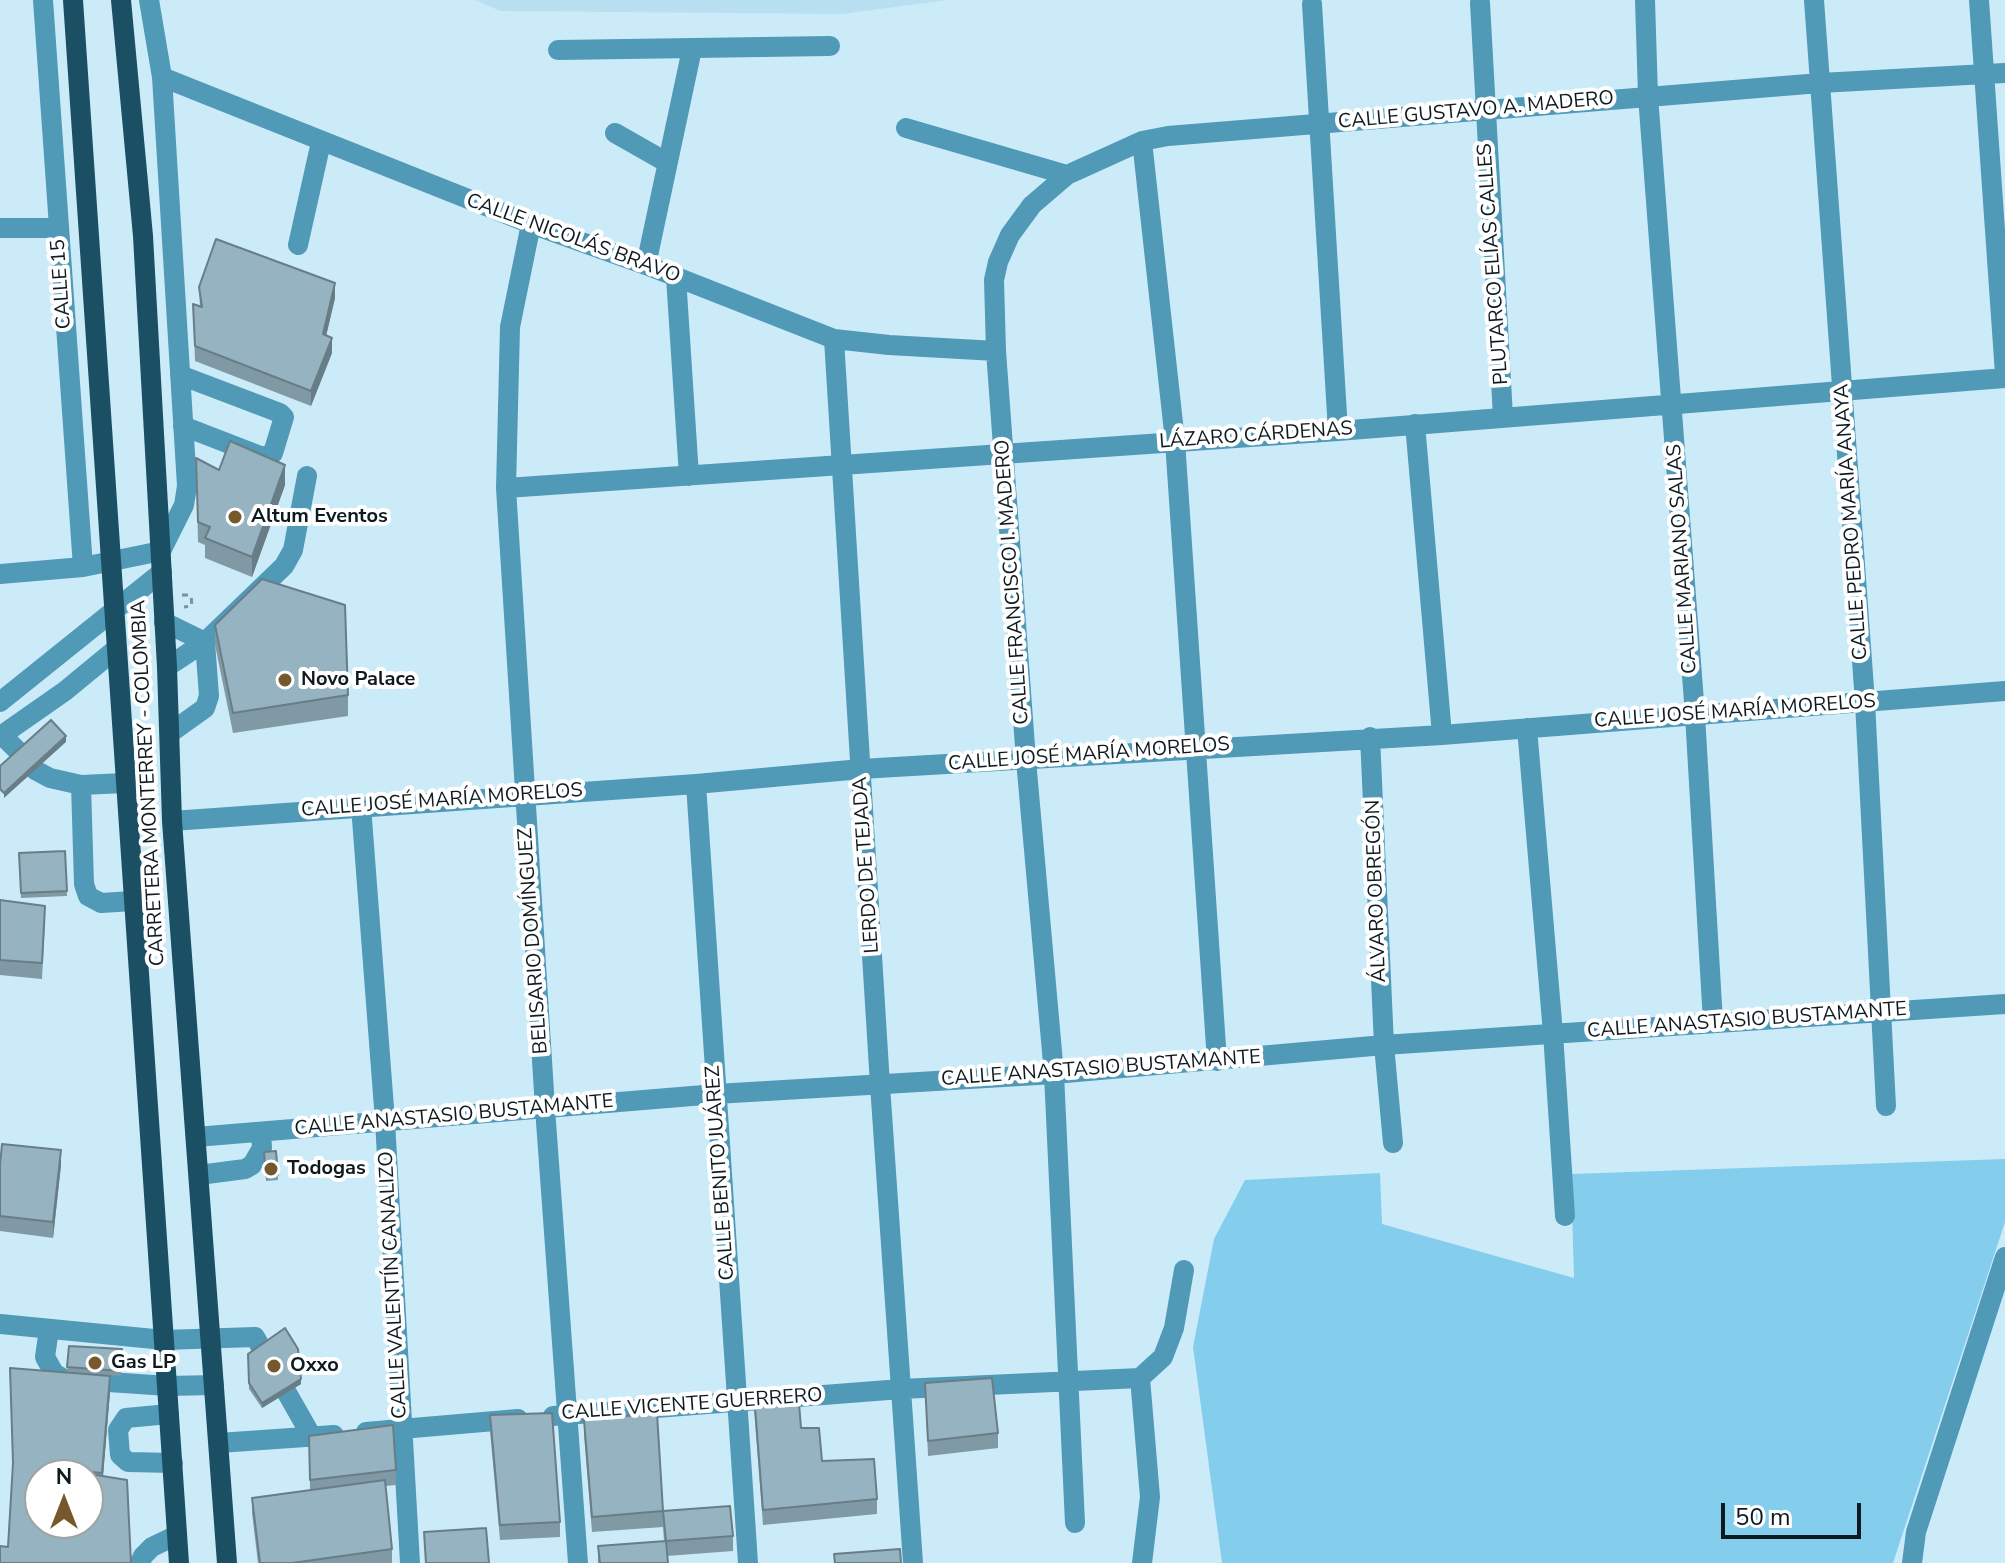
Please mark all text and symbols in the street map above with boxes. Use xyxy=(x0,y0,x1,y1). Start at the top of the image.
street label: CALLE GUSTAVO A. MADERO xyxy=(1337,87,1615,135)
street label: PLUTARCO ELÍAS CALLES xyxy=(1474,142,1514,386)
street label: CALLE NICOLÁS BRAVO xyxy=(463,189,683,289)
street label: CALLE 15 xyxy=(47,238,77,330)
street label: CALLE PEDRO MARÍA ANAYA xyxy=(1830,383,1874,661)
street label: LÁZARO CÁRDENAS xyxy=(1158,417,1354,455)
street label: CALLE FRANCISCO I. MADERO xyxy=(991,439,1035,725)
street label: CALLE MARIANO SALAS xyxy=(1663,443,1703,675)
place label: Altum Eventos xyxy=(251,505,388,529)
marker: Altum Eventos xyxy=(226,508,244,526)
street label: CARRETERA MONTERREY - COLOMBIA xyxy=(127,599,171,967)
place label: Novo Palace xyxy=(301,668,415,692)
marker: Novo Palace xyxy=(276,671,294,689)
street label: CALLE JOSÉ MARÍA MORELOS xyxy=(1593,690,1877,734)
street label: CALLE JOSÉ MARÍA MORELOS xyxy=(947,733,1231,777)
street label: LERDO DE TEJADA xyxy=(849,776,885,954)
street label: CALLE JOSÉ MARÍA MORELOS xyxy=(300,779,584,823)
street label: ÁLVARO OBREGÓN xyxy=(1362,799,1392,983)
street label: BELISARIO DOMÍNGUEZ xyxy=(514,827,554,1055)
street label: CALLE ANASTASIO BUSTAMANTE xyxy=(1586,998,1908,1044)
street label: CALLE ANASTASIO BUSTAMANTE xyxy=(940,1046,1262,1092)
street label: CALLE BENITO JUÁREZ xyxy=(702,1065,740,1281)
street label: CALLE ANASTASIO BUSTAMANTE xyxy=(293,1090,615,1142)
street label: CALLE VALENTÍN CANALIZO xyxy=(375,1151,413,1419)
place label: Todogas xyxy=(287,1157,366,1181)
marker: Todogas xyxy=(262,1160,280,1178)
place label: Gas LP xyxy=(111,1351,176,1375)
marker: Gas LP xyxy=(86,1354,104,1372)
place label: Oxxo xyxy=(290,1354,339,1378)
marker: Oxxo xyxy=(265,1357,283,1375)
street label: CALLE VICENTE GUERRERO xyxy=(561,1384,823,1426)
north arrow xyxy=(24,1459,104,1539)
text: N xyxy=(56,1462,72,1492)
scale bar xyxy=(1725,1487,1865,1537)
text: 50 m xyxy=(1735,1501,1791,1533)

